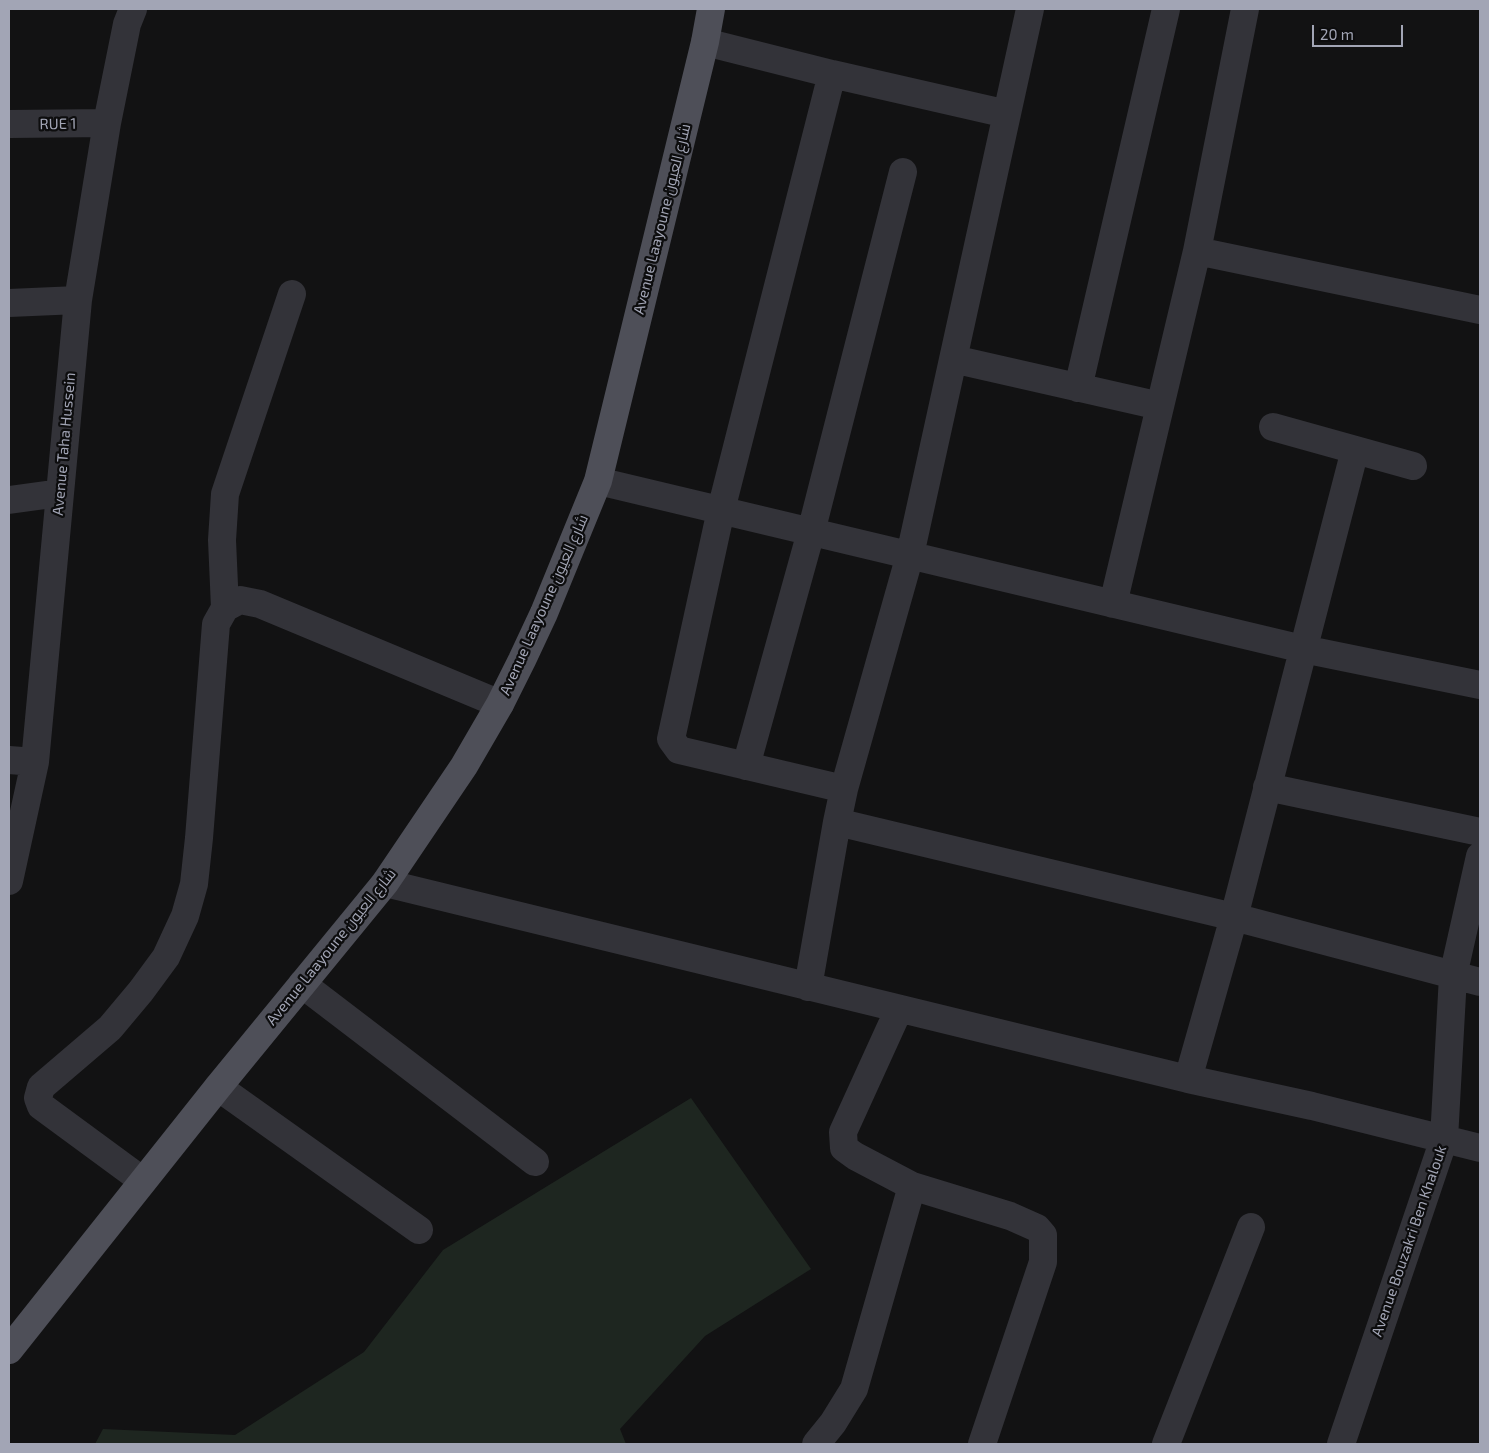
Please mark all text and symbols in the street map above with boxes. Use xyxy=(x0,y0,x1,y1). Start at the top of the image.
scale bar xyxy=(1314,15,1405,47)
text: 20 m xyxy=(1320,25,1354,43)
street label: RUE 1 xyxy=(39,115,77,133)
street label: Avenue Laayoune شارع العيون xyxy=(630,122,694,316)
street label: Avenue Taha Hussein xyxy=(49,372,79,516)
street label: Avenue Laayoune شارع العيون xyxy=(496,512,592,698)
street label: Avenue Laayoune شارع العيون xyxy=(262,865,400,1029)
street label: Avenue Bouzakri Ben Khalouk xyxy=(1368,1143,1450,1339)

